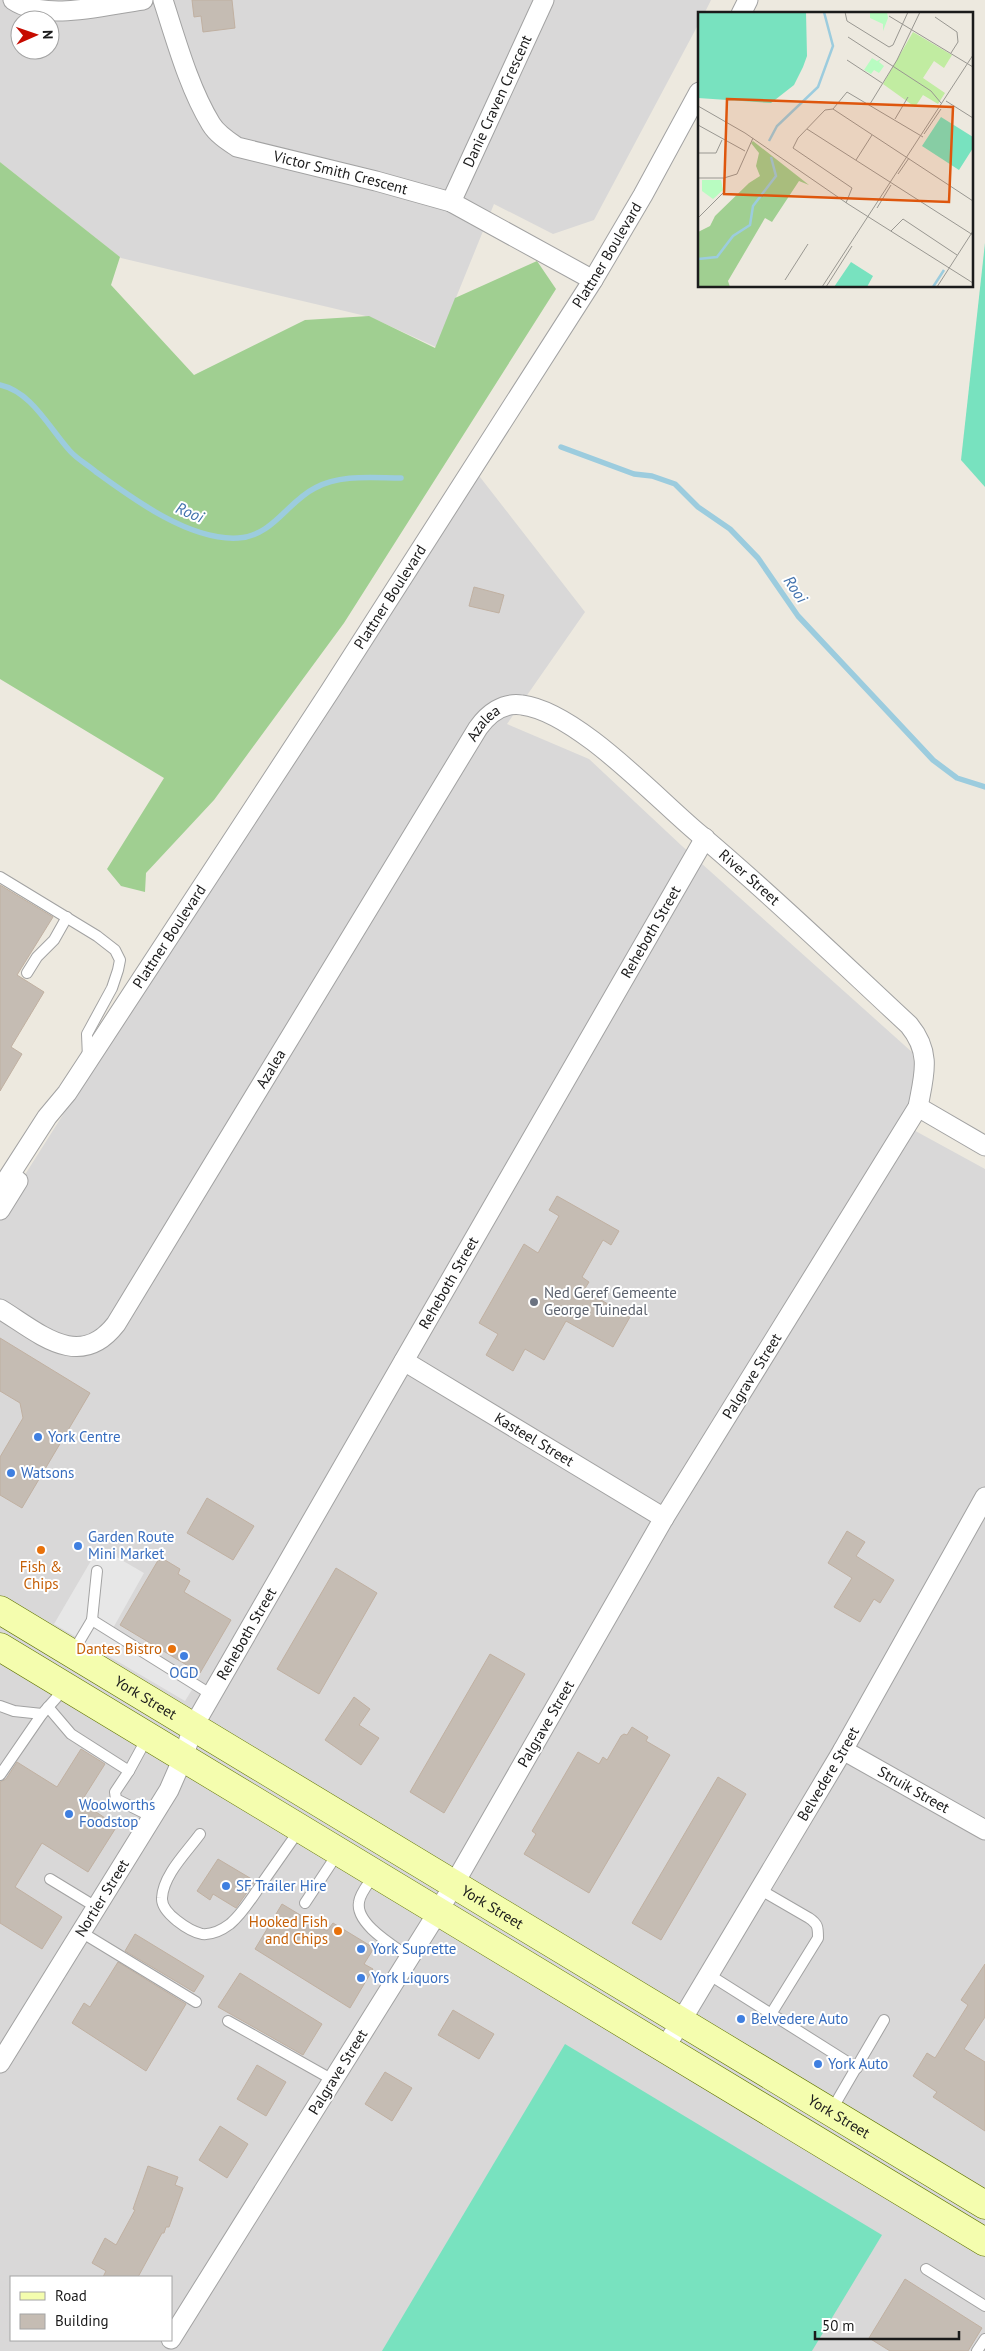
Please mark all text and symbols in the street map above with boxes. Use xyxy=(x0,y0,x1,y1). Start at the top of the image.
north arrow xyxy=(10,10,60,60)
inset map xyxy=(698,12,972,288)
text: N xyxy=(39,30,57,39)
street label: Danie Craven Crescent xyxy=(458,32,536,170)
street label: Victor Smith Crescent xyxy=(271,146,410,198)
street label: Plattner Boulevard xyxy=(568,199,646,311)
water label: Rooi xyxy=(173,497,208,527)
street label: Plattner Boulevard xyxy=(349,541,430,652)
water label: Rooi xyxy=(780,572,813,607)
street label: Azalea xyxy=(462,700,503,745)
street label: River Street xyxy=(715,845,784,909)
street label: Plattner Boulevard xyxy=(128,881,210,992)
street label: Reheboth Street xyxy=(616,882,684,981)
street label: Azalea xyxy=(251,1046,290,1092)
street label: Reheboth Street xyxy=(414,1233,482,1332)
place label: Ned Geref Gemeente George Tuinedal xyxy=(544,1283,677,1319)
marker: Ned Geref Gemeente George Tuinedal xyxy=(528,1296,540,1308)
street label: Palgrave Street xyxy=(718,1329,785,1422)
street label: Kasteel Street xyxy=(491,1408,578,1470)
place label: York Centre xyxy=(48,1427,121,1446)
marker: York Centre xyxy=(32,1431,44,1443)
place label: Watsons xyxy=(21,1463,74,1482)
marker: Watsons xyxy=(5,1467,17,1479)
place label: Garden Route Mini Market xyxy=(88,1527,175,1563)
marker: Garden Route Mini Market xyxy=(72,1540,84,1552)
marker: Fish & Chips xyxy=(35,1544,47,1556)
place label: Fish & Chips xyxy=(20,1557,62,1593)
street label: Reheboth Street xyxy=(212,1584,280,1683)
place label: Dantes Bistro xyxy=(76,1639,162,1658)
marker: Dantes Bistro xyxy=(166,1643,178,1655)
marker: OGD xyxy=(178,1650,190,1662)
place label: OGD xyxy=(169,1663,199,1682)
street label: York Street xyxy=(111,1671,180,1724)
street label: Palgrave Street xyxy=(513,1677,578,1771)
street label: Belvedere Street xyxy=(793,1723,863,1824)
street label: Struik Street xyxy=(875,1762,953,1817)
place label: Woolworths Foodstop xyxy=(79,1795,155,1831)
marker: Woolworths Foodstop xyxy=(63,1808,75,1820)
street label: Nortier Street xyxy=(70,1855,133,1940)
place label: SF Trailer Hire xyxy=(236,1876,327,1895)
marker: SF Trailer Hire xyxy=(220,1880,232,1892)
street label: York Street xyxy=(458,1881,527,1933)
place label: Hooked Fish and Chips xyxy=(249,1912,328,1948)
marker: Hooked Fish and Chips xyxy=(332,1925,344,1937)
place label: York Suprette xyxy=(371,1939,457,1958)
marker: York Suprette xyxy=(355,1943,367,1955)
place label: York Liquors xyxy=(371,1968,449,1987)
marker: York Liquors xyxy=(355,1972,367,1984)
place label: Belvedere Auto xyxy=(751,2009,848,2028)
marker: Belvedere Auto xyxy=(735,2013,747,2025)
street label: Palgrave Street xyxy=(304,2025,371,2118)
place label: York Auto xyxy=(828,2054,888,2073)
marker: York Auto xyxy=(812,2058,824,2070)
street label: York Street xyxy=(804,2090,874,2142)
legend xyxy=(10,2276,172,2341)
text: Road xyxy=(55,2286,87,2305)
scale bar xyxy=(815,2308,959,2340)
text: Building xyxy=(55,2311,109,2330)
text: 50 m xyxy=(822,2316,855,2335)

